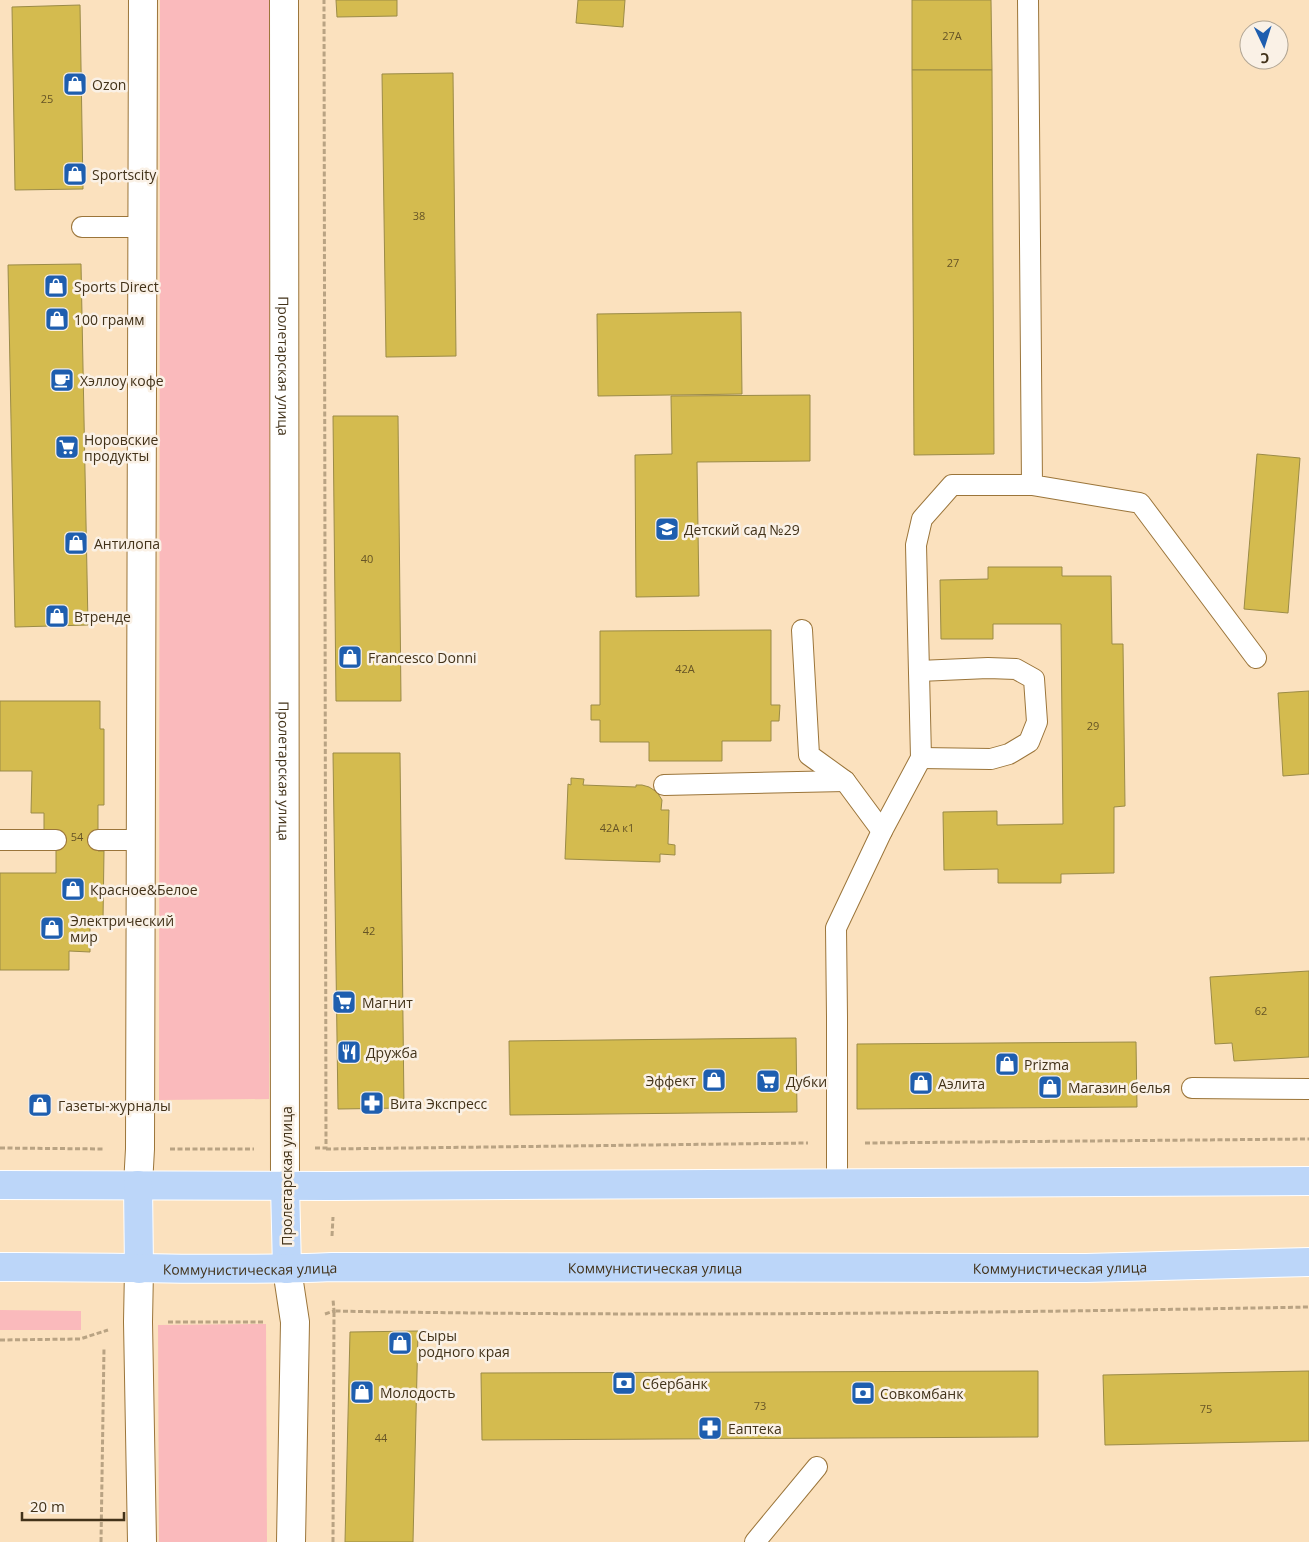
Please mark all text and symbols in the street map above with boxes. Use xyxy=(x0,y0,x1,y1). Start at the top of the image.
north arrow xyxy=(1239,20,1289,70)
house number: 27А xyxy=(942,28,962,43)
text: С xyxy=(1260,49,1270,68)
shop icon: Ozon xyxy=(62,71,88,97)
place label: Ozon xyxy=(92,75,126,94)
house number: 25 xyxy=(41,91,53,106)
shop icon: Sportscity xyxy=(62,161,88,187)
place label: Sportscity xyxy=(92,165,157,184)
house number: 38 xyxy=(413,208,425,223)
house number: 27 xyxy=(947,255,959,270)
shop icon: Sports Direct xyxy=(43,273,69,299)
place label: Sports Direct xyxy=(74,277,159,296)
street label: Пролетарская улица xyxy=(275,296,294,436)
shop icon: 100 грамм xyxy=(44,306,70,332)
place label: 100 грамм xyxy=(74,310,145,329)
cafe icon: Хэллоу кофе xyxy=(49,367,75,393)
place label: Хэллоу кофе xyxy=(80,371,164,390)
place label: Норовские продукты xyxy=(84,430,159,465)
supermarket icon: Норовские продукты xyxy=(54,434,80,460)
school or university icon: Детский сад №29 xyxy=(654,516,680,542)
place label: Детский сад №29 xyxy=(684,520,800,539)
shop icon: Антилопа xyxy=(63,530,89,556)
place label: Антилопа xyxy=(94,534,160,553)
house number: 40 xyxy=(361,551,373,566)
shop icon: Втренде xyxy=(44,603,70,629)
place label: Втренде xyxy=(74,607,131,626)
shop icon: Francesco Donni xyxy=(337,644,363,670)
place label: Francesco Donni xyxy=(368,648,477,667)
house number: 42А xyxy=(675,661,695,676)
street label: Пролетарская улица xyxy=(275,701,294,841)
house number: 29 xyxy=(1087,718,1099,733)
house number: 42А к1 xyxy=(600,820,634,835)
house number: 54 xyxy=(71,829,84,844)
shop icon: Красное&Белое xyxy=(60,876,86,902)
place label: Красное&Белое xyxy=(90,880,198,899)
place label: Электрический мир xyxy=(70,911,174,946)
shop icon: Электрический мир xyxy=(39,915,65,941)
house number: 42 xyxy=(363,923,375,938)
supermarket icon: Магнит xyxy=(331,989,357,1015)
place label: Магнит xyxy=(362,993,413,1012)
house number: 62 xyxy=(1255,1003,1267,1018)
restaurant icon: Дружба xyxy=(336,1039,362,1065)
place label: Дружба xyxy=(366,1043,418,1062)
shop icon: Prizma xyxy=(994,1051,1020,1077)
place label: Prizma xyxy=(1024,1055,1069,1074)
shop icon: Эффект xyxy=(701,1067,727,1093)
supermarket icon: Дубки xyxy=(755,1068,781,1094)
shop icon: Аэлита xyxy=(908,1070,934,1096)
place label: Эффект xyxy=(645,1071,696,1090)
place label: Дубки xyxy=(786,1072,827,1091)
place label: Аэлита xyxy=(938,1074,985,1093)
shop icon: Магазин белья xyxy=(1037,1074,1063,1100)
place label: Магазин белья xyxy=(1068,1078,1171,1097)
pharmacy icon: Вита Экспресс xyxy=(359,1090,385,1116)
shop icon: Газеты-журналы xyxy=(27,1092,53,1118)
place label: Вита Экспресс xyxy=(390,1094,488,1113)
place label: Газеты-журналы xyxy=(58,1096,171,1115)
street label: Пролетарская улица xyxy=(277,1106,296,1246)
street label: Коммунистическая улица xyxy=(163,1257,337,1279)
street label: Коммунистическая улица xyxy=(973,1257,1147,1278)
street label: Коммунистическая улица xyxy=(568,1258,742,1277)
place label: Сыры родного края xyxy=(418,1326,510,1361)
shop icon: Сыры родного края xyxy=(387,1330,413,1356)
bank icon: Сбербанк xyxy=(611,1370,637,1396)
place label: Сбербанк xyxy=(642,1374,709,1393)
shop icon: Молодость xyxy=(349,1379,375,1405)
bank icon: Совкомбанк xyxy=(850,1380,876,1406)
place label: Молодость xyxy=(380,1383,455,1402)
place label: Совкомбанк xyxy=(880,1384,964,1403)
house number: 73 xyxy=(754,1398,766,1413)
house number: 75 xyxy=(1200,1401,1212,1416)
pharmacy icon: Еаптека xyxy=(697,1415,723,1441)
place label: Еаптека xyxy=(728,1419,782,1438)
house number: 44 xyxy=(375,1430,388,1445)
scale bar xyxy=(22,1490,125,1522)
text: 20 m xyxy=(30,1496,65,1516)

